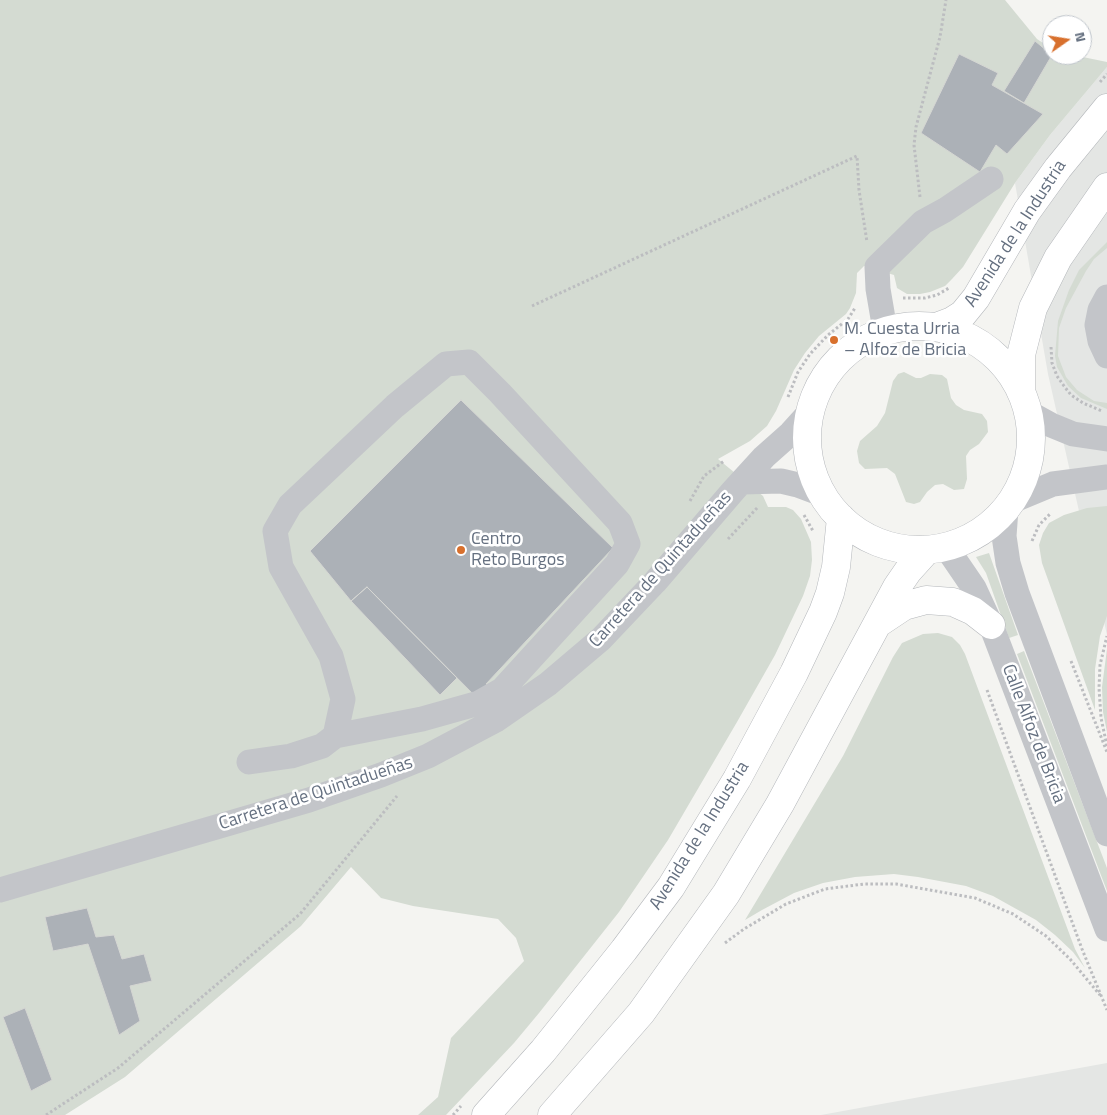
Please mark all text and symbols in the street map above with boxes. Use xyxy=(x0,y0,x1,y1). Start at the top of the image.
north arrow xyxy=(1042,15,1092,65)
text: N xyxy=(1070,30,1092,44)
street label: Avenida de la Industria xyxy=(960,156,1072,312)
place label: M. Cuesta Urria – Alfoz de Bricia xyxy=(844,319,966,362)
marker: M. Cuesta Urria – Alfoz de Bricia xyxy=(828,334,840,346)
street label: Carretera de Quintadueñas xyxy=(585,487,737,653)
place label: Centro Reto Burgos xyxy=(471,529,565,572)
marker: Centro Reto Burgos xyxy=(455,544,467,556)
street label: Calle Alfoz de Bricia xyxy=(997,661,1069,807)
street label: Carretera de Quintadueñas xyxy=(216,752,416,836)
street label: Avenida de la Industria xyxy=(646,758,754,914)

